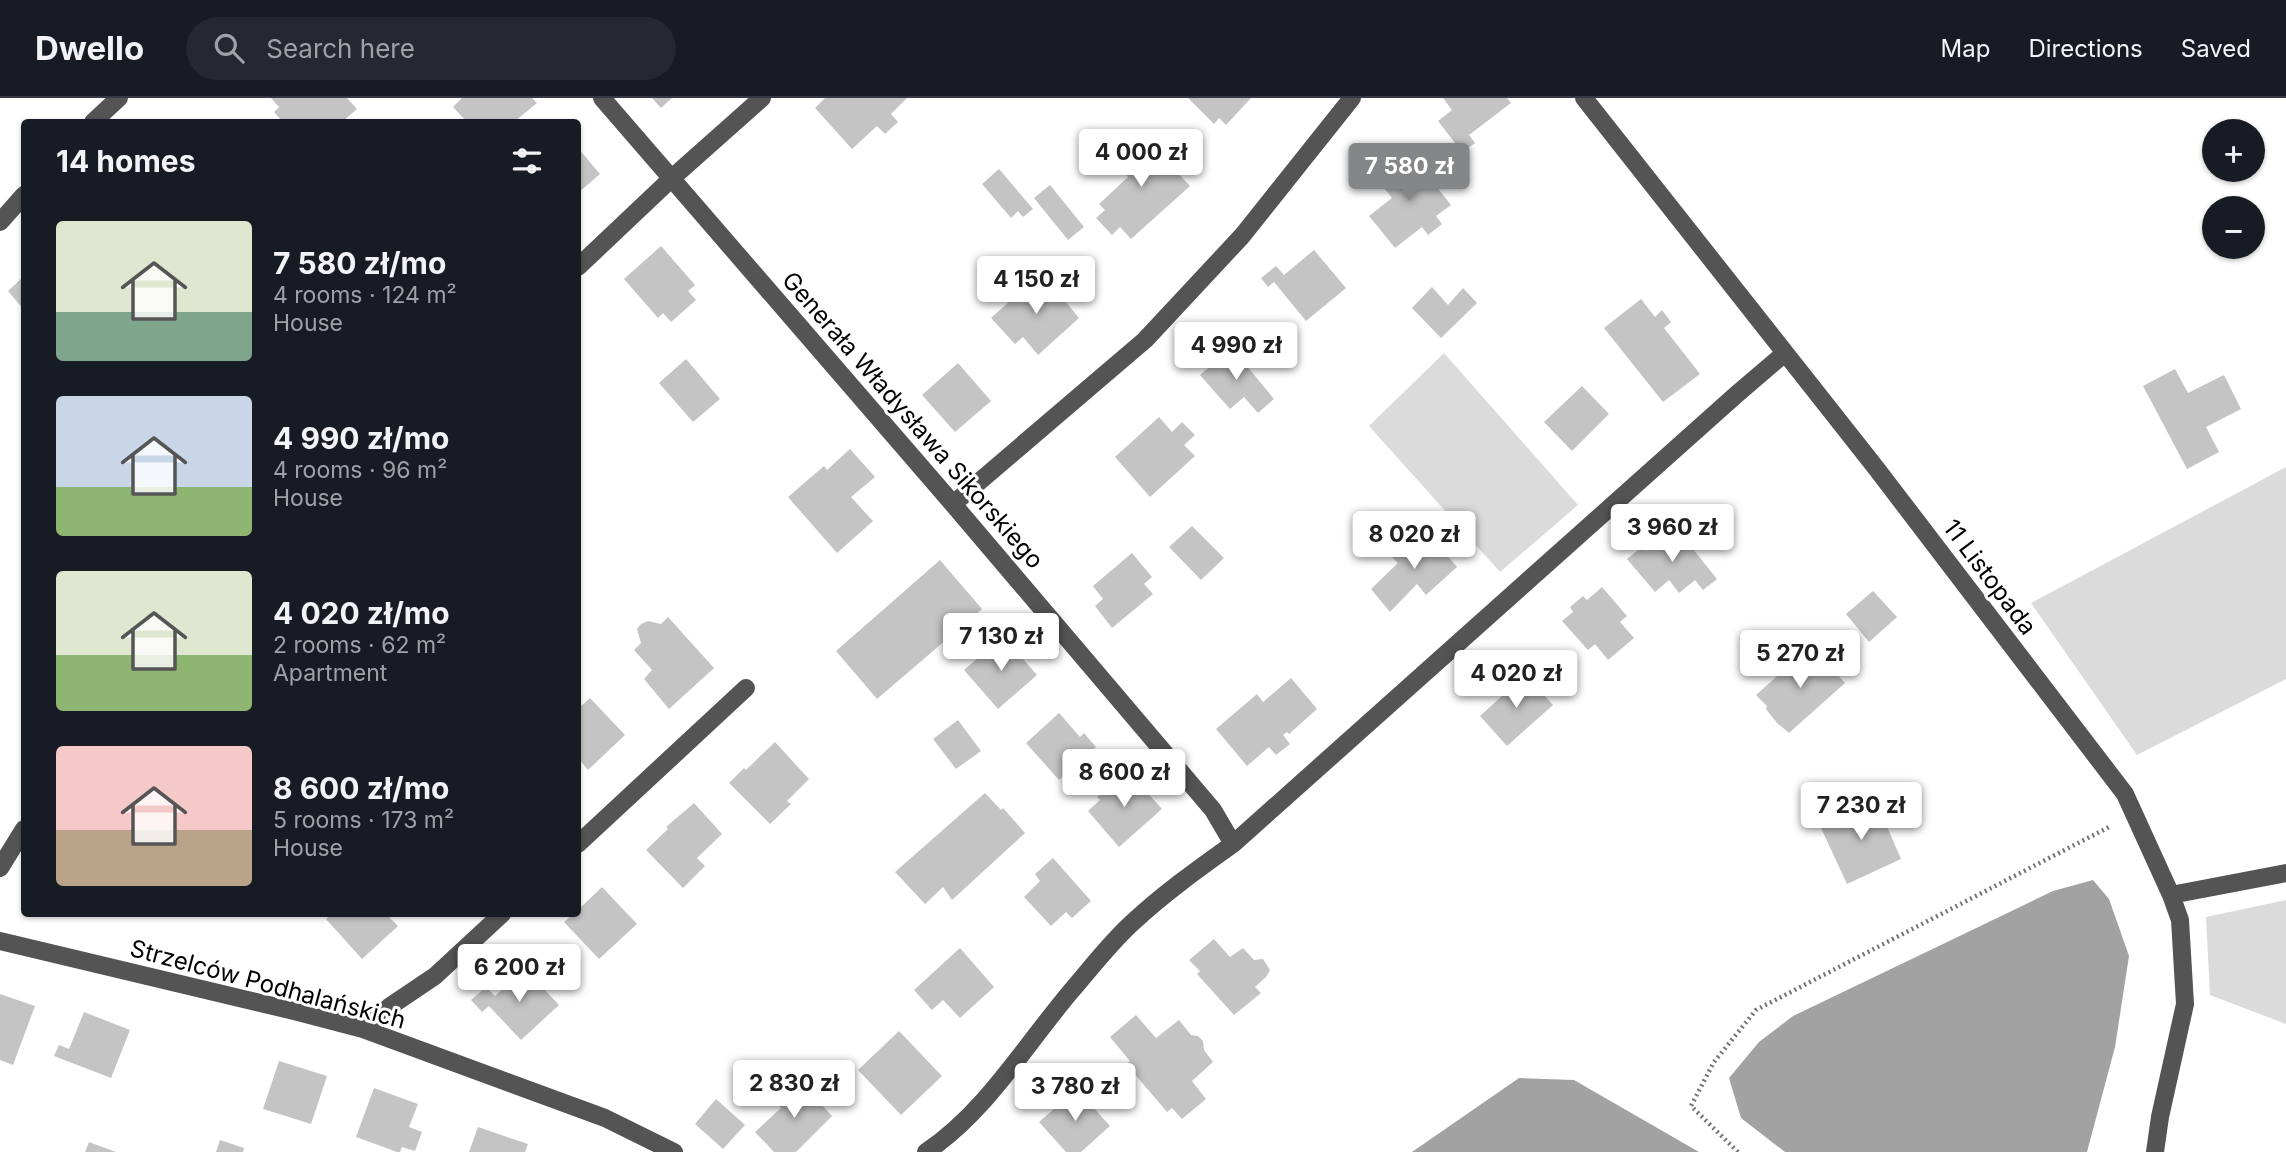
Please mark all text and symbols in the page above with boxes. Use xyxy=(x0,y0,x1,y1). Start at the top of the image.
search box xyxy=(186,17,676,80)
text: Dwello xyxy=(35,28,144,68)
icon: search xyxy=(210,29,248,67)
text: Search here xyxy=(266,33,415,64)
text: Map xyxy=(1941,34,1990,63)
text: Directions xyxy=(2028,34,2143,63)
text: Saved xyxy=(2181,34,2251,63)
map controls xyxy=(2202,119,2265,259)
button: + xyxy=(2202,119,2265,182)
pin: 4 000 zł xyxy=(1069,130,1213,189)
text: 4 000 zł xyxy=(1095,138,1187,166)
icon: filters xyxy=(508,142,546,180)
text: 14 homes xyxy=(56,143,195,179)
pin: 7 580 zł xyxy=(1337,144,1481,203)
text: 7 580 zł xyxy=(1365,152,1453,180)
button: − xyxy=(2202,196,2265,259)
text: 7 580 zł/mo xyxy=(273,245,446,281)
icon: home xyxy=(112,249,196,333)
pin: 4 150 zł xyxy=(964,256,1108,316)
text: 4 150 zł xyxy=(993,265,1079,293)
street label: Generała Władysława Sikorskiego xyxy=(776,266,1050,574)
text: 4 rooms · 124 m² xyxy=(273,281,457,309)
text: House xyxy=(273,309,343,337)
pin: 4 990 zł xyxy=(1164,322,1308,382)
text: 4 990 zł xyxy=(1190,331,1282,359)
text: 4 990 zł/mo xyxy=(273,420,449,456)
icon: home xyxy=(112,424,196,508)
text: 4 rooms · 96 m² xyxy=(273,456,447,484)
text: House xyxy=(273,484,343,512)
pin: 3 960 zł xyxy=(1600,504,1744,564)
pin: 8 020 zł xyxy=(1342,512,1486,571)
text: 3 960 zł xyxy=(1627,513,1717,541)
street label: 11 Listopada xyxy=(1937,514,2043,640)
text: 8 020 zł xyxy=(1369,520,1459,548)
text: 4 020 zł/mo xyxy=(273,595,450,631)
icon: home xyxy=(112,599,196,683)
pin: 7 130 zł xyxy=(929,614,1073,673)
text: 7 130 zł xyxy=(959,622,1043,650)
pin: 5 270 zł xyxy=(1728,630,1872,690)
text: 2 rooms · 62 m² xyxy=(273,631,446,659)
text: 5 270 zł xyxy=(1756,639,1844,667)
pin: 4 020 zł xyxy=(1444,650,1588,710)
text: Apartment xyxy=(273,659,387,687)
text: 4 020 zł xyxy=(1470,659,1562,687)
pin: 8 600 zł xyxy=(1052,750,1196,809)
text: 8 600 zł xyxy=(1078,758,1170,786)
text: 8 600 zł/mo xyxy=(273,770,449,806)
icon: home xyxy=(112,774,196,858)
pin: 7 230 zł xyxy=(1789,782,1933,842)
text: 7 230 zł xyxy=(1817,791,1905,819)
text: 5 rooms · 173 m² xyxy=(273,806,454,834)
text: House xyxy=(273,834,343,862)
street label: Strzelców Podhalańskich xyxy=(127,933,409,1035)
pin: 6 200 zł xyxy=(447,944,591,1004)
text: 6 200 zł xyxy=(474,953,564,981)
pin: 2 830 zł xyxy=(722,1060,866,1120)
pin: 3 780 zł xyxy=(1003,1063,1147,1123)
text: 2 830 zł xyxy=(749,1069,839,1097)
text: 3 780 zł xyxy=(1031,1072,1119,1100)

